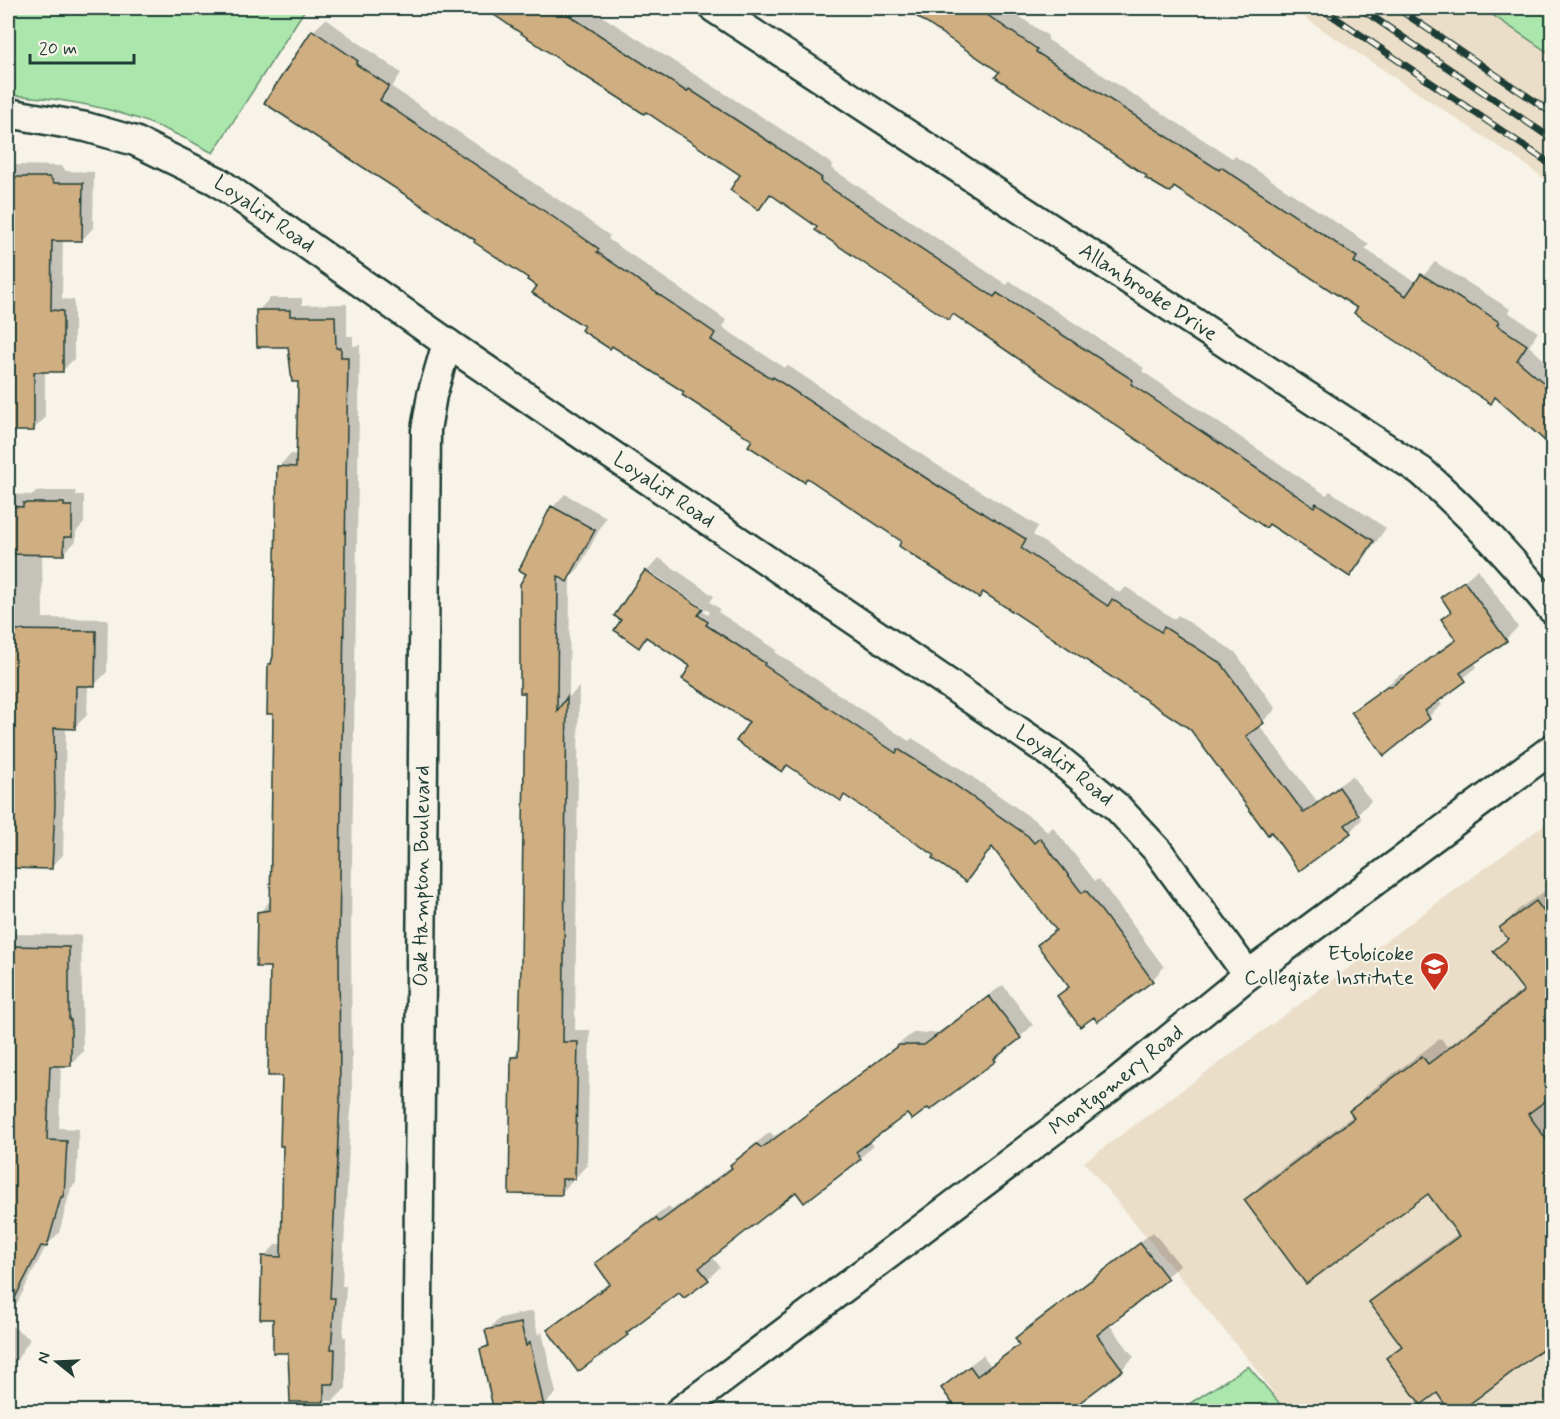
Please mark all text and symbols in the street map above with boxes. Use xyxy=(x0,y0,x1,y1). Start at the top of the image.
scale bar xyxy=(30,27,134,65)
text: 20 m xyxy=(39,37,77,61)
street label: Loyalist Road xyxy=(208,169,320,259)
street label: Allanbrooke Drive xyxy=(1073,237,1223,348)
street label: Loyalist Road xyxy=(607,446,720,535)
street label: Loyalist Road xyxy=(1009,719,1119,813)
street label: Oak Hampton Boulevard xyxy=(407,765,437,987)
place label: Etobicoke Collegiate Institute xyxy=(1244,940,1414,992)
school or university icon: Etobicoke Collegiate Institute xyxy=(1419,950,1451,992)
street label: Montgomery Road xyxy=(1044,1019,1190,1142)
north arrow xyxy=(27,1332,87,1392)
text: N xyxy=(33,1350,56,1366)

